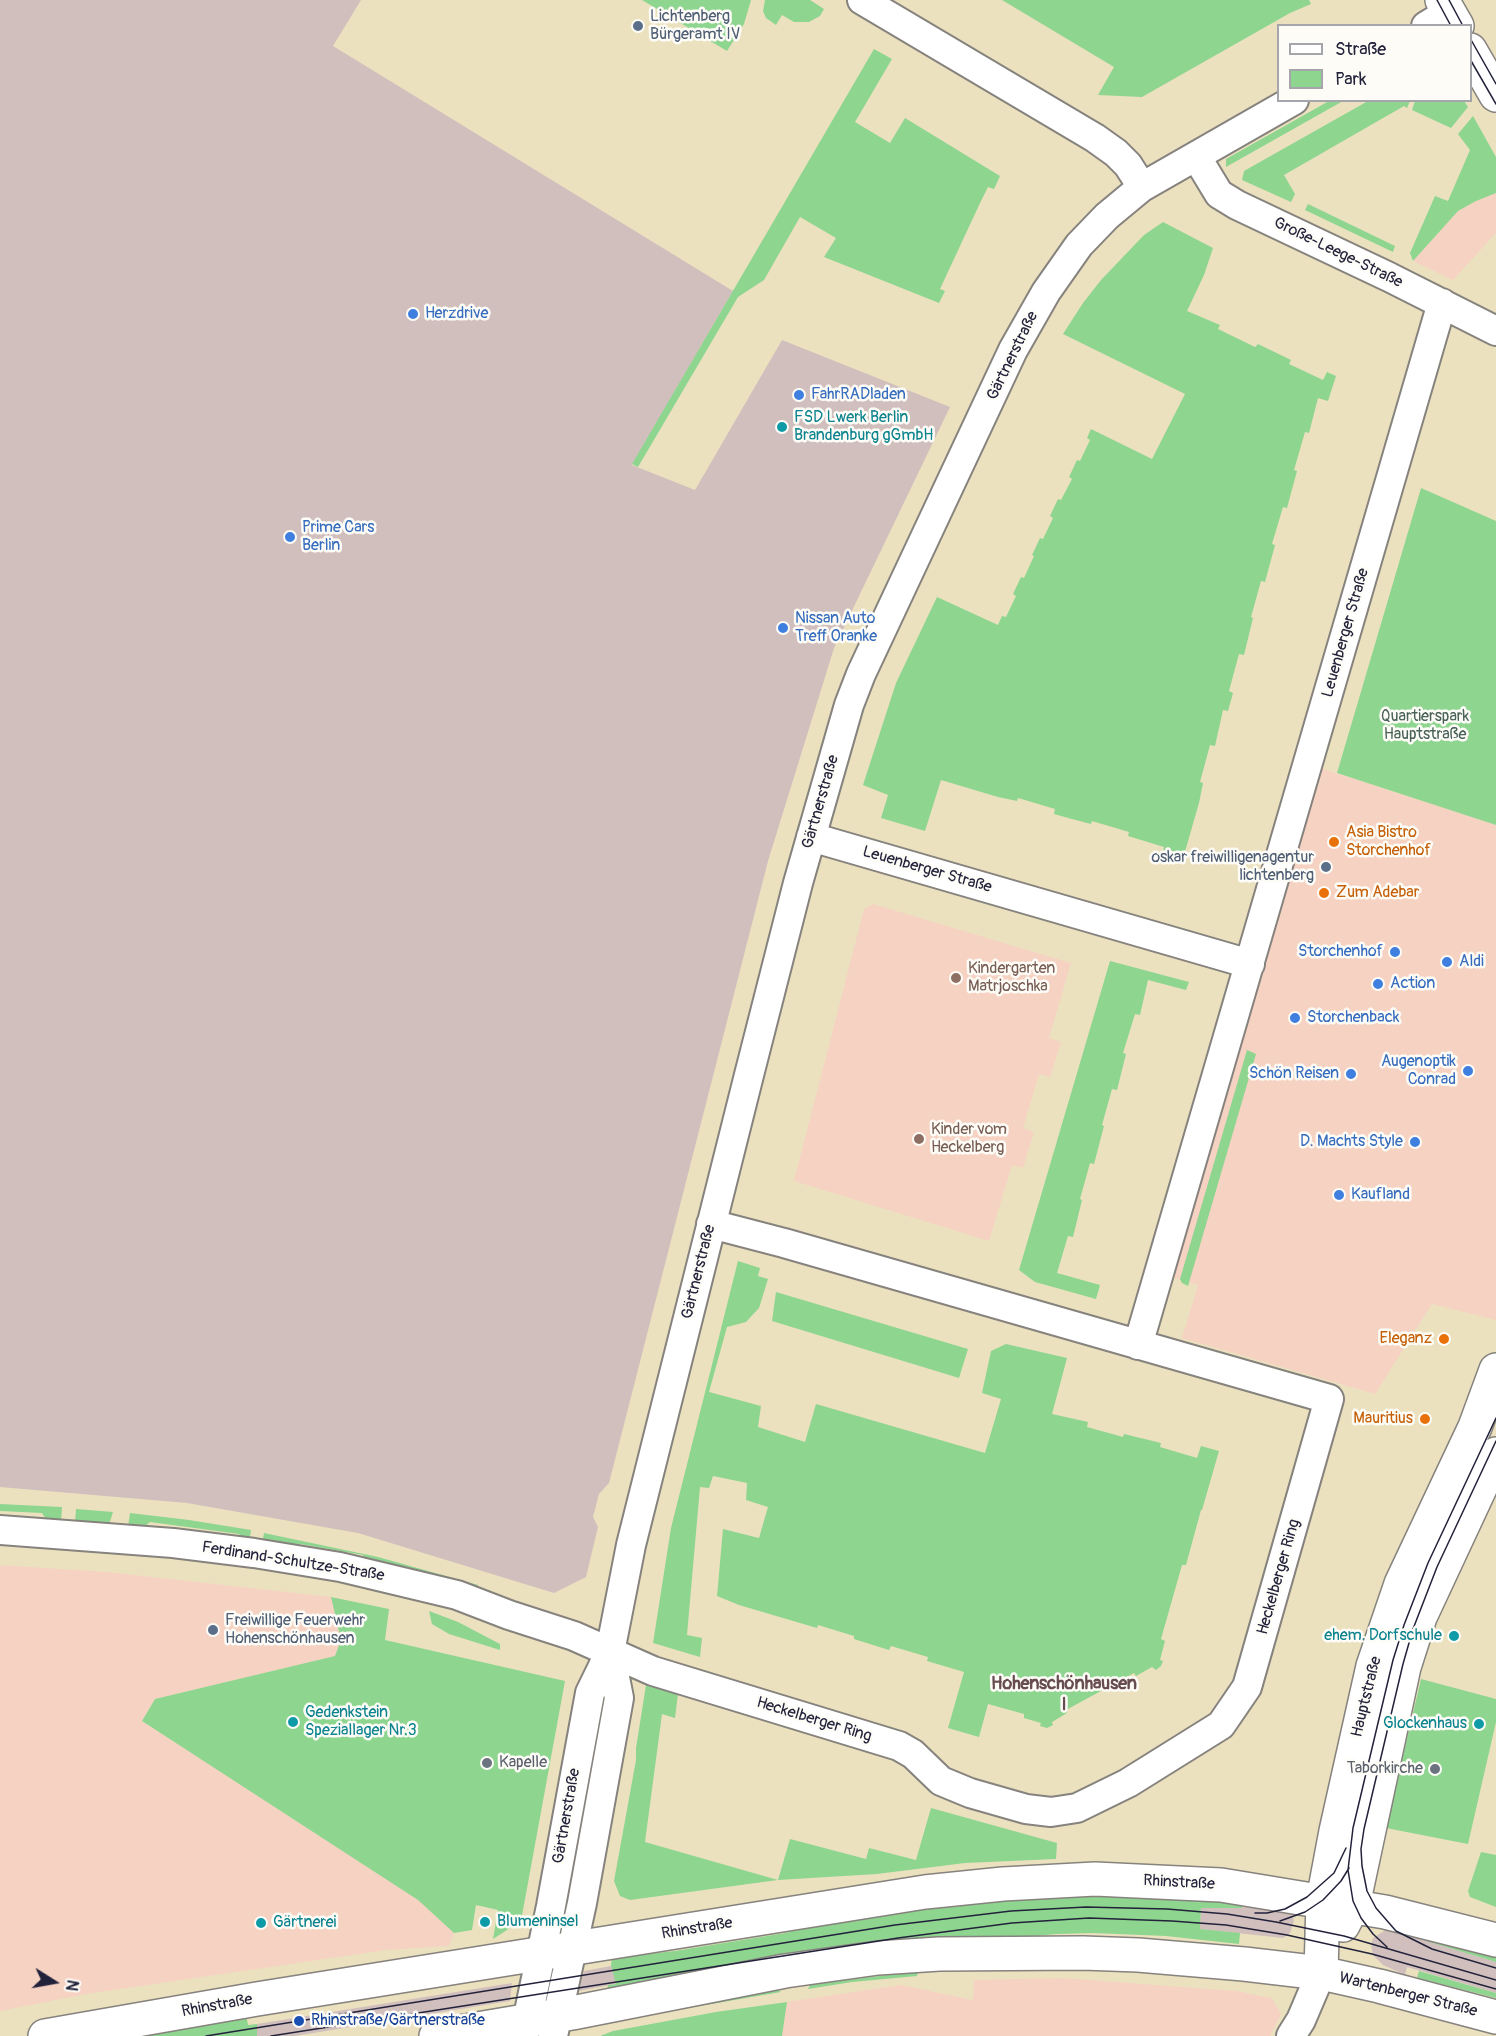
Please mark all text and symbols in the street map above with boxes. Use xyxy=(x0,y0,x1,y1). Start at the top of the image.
place label: Lichtenberg Bürgeramt IV xyxy=(650,7,740,45)
marker: Lichtenberg Bürgeramt IV xyxy=(631,19,645,33)
legend xyxy=(1277,24,1472,102)
text: Straße xyxy=(1335,38,1386,61)
text: Park xyxy=(1335,68,1367,91)
street label: Große-Leege-Straße xyxy=(1270,213,1406,293)
place label: Herzdrive xyxy=(425,304,488,324)
marker: Herzdrive xyxy=(406,307,420,321)
street label: Gärtnerstraße xyxy=(983,308,1043,404)
place label: FahrRADladen xyxy=(811,385,906,405)
marker: FahrRADladen xyxy=(792,388,806,402)
place label: FSD Lwerk Berlin Brandenburg gGmbH xyxy=(794,408,933,446)
marker: FSD Lwerk Berlin Brandenburg gGmbH xyxy=(775,420,789,434)
place label: Prime Cars Berlin xyxy=(302,518,374,556)
marker: Prime Cars Berlin xyxy=(283,530,297,544)
street label: Leuenberger Straße xyxy=(1318,566,1374,700)
place label: Nissan Auto Treff Oranke xyxy=(795,609,877,647)
marker: Nissan Auto Treff Oranke xyxy=(776,621,790,635)
park label: Quartierspark Hauptstraße xyxy=(1381,707,1469,745)
street label: Gärtnerstraße xyxy=(798,753,844,851)
place label: Asia Bistro Storchenhof xyxy=(1346,823,1431,861)
marker: Asia Bistro Storchenhof xyxy=(1327,835,1341,849)
street label: Leuenberger Straße xyxy=(860,842,994,898)
place label: oskar freiwilligenagentur lichtenberg xyxy=(1151,848,1314,886)
marker: oskar freiwilligenagentur lichtenberg xyxy=(1319,860,1333,874)
place label: Zum Adebar xyxy=(1336,883,1419,903)
marker: Zum Adebar xyxy=(1317,886,1331,900)
place label: Storchenhof xyxy=(1298,942,1383,962)
marker: Storchenhof xyxy=(1388,945,1402,959)
place label: Aldi xyxy=(1459,952,1484,972)
marker: Aldi xyxy=(1440,955,1454,969)
place label: Kindergarten Matrjoschka xyxy=(968,959,1055,997)
marker: Kindergarten Matrjoschka xyxy=(949,971,963,985)
place label: Action xyxy=(1390,974,1435,994)
marker: Action xyxy=(1371,977,1385,991)
place label: Storchenback xyxy=(1307,1008,1399,1028)
marker: Storchenback xyxy=(1288,1011,1302,1025)
place label: Augenoptik Conrad xyxy=(1381,1052,1456,1090)
place label: Schön Reisen xyxy=(1249,1064,1339,1084)
marker: Augenoptik Conrad xyxy=(1461,1064,1475,1078)
marker: Schön Reisen xyxy=(1344,1067,1358,1081)
place label: Kinder vom Heckelberg xyxy=(931,1120,1007,1158)
marker: Kinder vom Heckelberg xyxy=(912,1132,926,1146)
place label: D. Machts Style xyxy=(1300,1132,1403,1152)
marker: D. Machts Style xyxy=(1408,1135,1422,1149)
place label: Kaufland xyxy=(1351,1185,1410,1205)
marker: Kaufland xyxy=(1332,1188,1346,1202)
street label: Gärtnerstraße xyxy=(678,1223,720,1321)
place label: Eleganz xyxy=(1380,1329,1432,1349)
marker: Eleganz xyxy=(1437,1332,1451,1346)
place label: Mauritius xyxy=(1353,1409,1413,1429)
marker: Mauritius xyxy=(1418,1412,1432,1426)
street label: Heckelberger Ring xyxy=(1253,1517,1305,1637)
street label: Ferdinand-Schultze-Straße xyxy=(200,1538,386,1586)
place label: Freiwillige Feuerwehr Hohenschönhausen xyxy=(225,1611,365,1649)
marker: Freiwillige Feuerwehr Hohenschönhausen xyxy=(206,1623,220,1637)
place label: ehem. Dorfschule xyxy=(1324,1626,1442,1646)
marker: ehem. Dorfschule xyxy=(1447,1629,1461,1643)
street label: Hauptstraße xyxy=(1348,1655,1386,1739)
district label: Hohenschönhausen I xyxy=(991,1673,1137,1716)
street label: Heckelberger Ring xyxy=(754,1693,874,1747)
place label: Gedenkstein Speziallager Nr.3 xyxy=(305,1703,417,1741)
place label: Glockenhaus xyxy=(1383,1714,1467,1734)
marker: Gedenkstein Speziallager Nr.3 xyxy=(286,1715,300,1729)
marker: Glockenhaus xyxy=(1472,1717,1486,1731)
place label: Kapelle xyxy=(499,1753,547,1773)
marker: Kapelle xyxy=(480,1756,494,1770)
place label: Taborkirche xyxy=(1347,1759,1423,1779)
marker: Taborkirche xyxy=(1428,1762,1442,1776)
street label: Gärtnerstraße xyxy=(549,1767,585,1865)
street label: Rhinstraße xyxy=(1143,1872,1215,1894)
place label: Blumeninsel xyxy=(497,1912,579,1932)
place label: Gärtnerei xyxy=(273,1913,336,1933)
street label: Rhinstraße xyxy=(660,1914,734,1944)
marker: Blumeninsel xyxy=(478,1915,492,1929)
marker: Gärtnerei xyxy=(254,1916,268,1930)
north arrow xyxy=(24,1952,84,2012)
street label: Wartenberger Straße xyxy=(1337,1969,1479,2021)
text: N xyxy=(61,1978,83,1993)
street label: Rhinstraße xyxy=(180,1990,254,2022)
place label: Rhinstraße/Gärtnerstraße xyxy=(311,2011,485,2031)
marker: Rhinstraße/Gärtnerstraße xyxy=(292,2014,306,2028)

